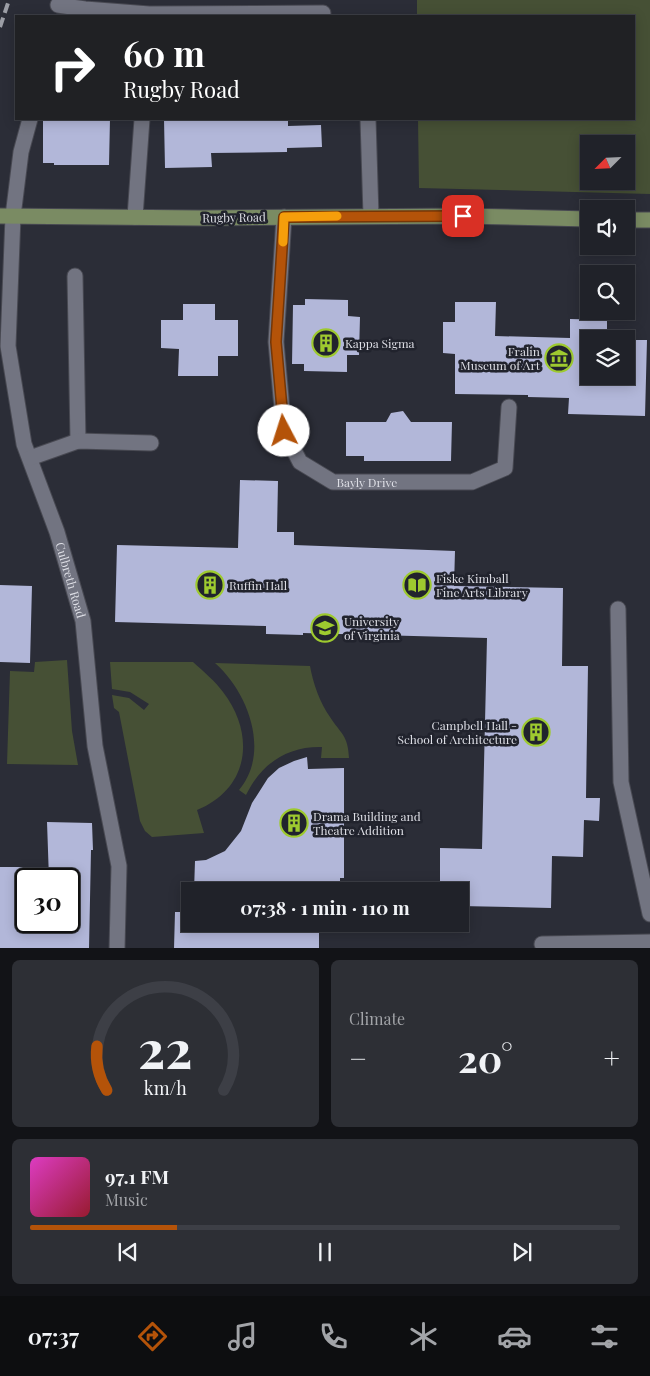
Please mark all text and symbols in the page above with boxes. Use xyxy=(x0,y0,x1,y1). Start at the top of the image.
text: 60 m xyxy=(123,29,205,76)
icon: right xyxy=(40,35,105,100)
text: Rugby Road xyxy=(123,74,240,104)
north arrow xyxy=(580,135,635,190)
map controls xyxy=(580,135,635,385)
pin xyxy=(442,195,484,237)
button: sound xyxy=(580,200,635,255)
icon: arrive xyxy=(449,202,477,230)
street label: Rugby Road xyxy=(202,208,266,226)
button: search xyxy=(580,265,635,320)
building icon: Kappa Sigma xyxy=(311,328,341,358)
button: layers xyxy=(580,330,635,385)
place label: Kappa Sigma xyxy=(345,335,415,351)
place label: Fralin Museum of Art xyxy=(460,343,541,373)
museum icon: Fralin Museum of Art xyxy=(544,343,574,373)
position arrow xyxy=(257,404,309,456)
street label: Bayly Drive xyxy=(337,474,397,490)
street label: Culbreth Road xyxy=(52,540,90,620)
building icon: Ruffin Hall xyxy=(195,570,225,600)
library icon: Fiske Kimball Fine Arts Library xyxy=(402,570,432,600)
place label: Fiske Kimball Fine Arts Library xyxy=(436,570,528,600)
place label: Ruffin Hall xyxy=(229,577,288,593)
school or university icon: University of Virginia xyxy=(310,613,340,643)
place label: University of Virginia xyxy=(344,613,400,643)
place label: Campbell Hall - School of Architecture xyxy=(397,717,517,747)
building icon: Campbell Hall - School of Architecture xyxy=(521,717,551,747)
building icon: Drama Building and Theatre Addition xyxy=(279,808,309,838)
place label: Drama Building and Theatre Addition xyxy=(313,808,421,838)
speed limit sign: 30 xyxy=(15,868,80,933)
text: 07:38 · 1 min · 110 m xyxy=(240,894,410,920)
text: Climate xyxy=(349,1008,405,1029)
text: 22 xyxy=(138,1013,193,1082)
text: 20° xyxy=(458,1032,513,1083)
text: − xyxy=(349,1039,367,1076)
text: + xyxy=(604,1039,620,1076)
text: km/h xyxy=(144,1076,187,1099)
text: 97.1 FM xyxy=(105,1163,169,1189)
text: Music xyxy=(105,1189,148,1210)
icon: previous xyxy=(114,1238,142,1266)
icon: pause xyxy=(311,1238,339,1266)
icon: next xyxy=(508,1238,536,1266)
icon: directions xyxy=(135,1319,170,1354)
icon: music xyxy=(225,1319,260,1354)
icon: phone xyxy=(316,1319,351,1354)
icon: climate xyxy=(406,1319,441,1354)
icon: car xyxy=(497,1319,532,1354)
icon: filters xyxy=(587,1319,622,1354)
text: 07:37 xyxy=(28,1321,79,1351)

